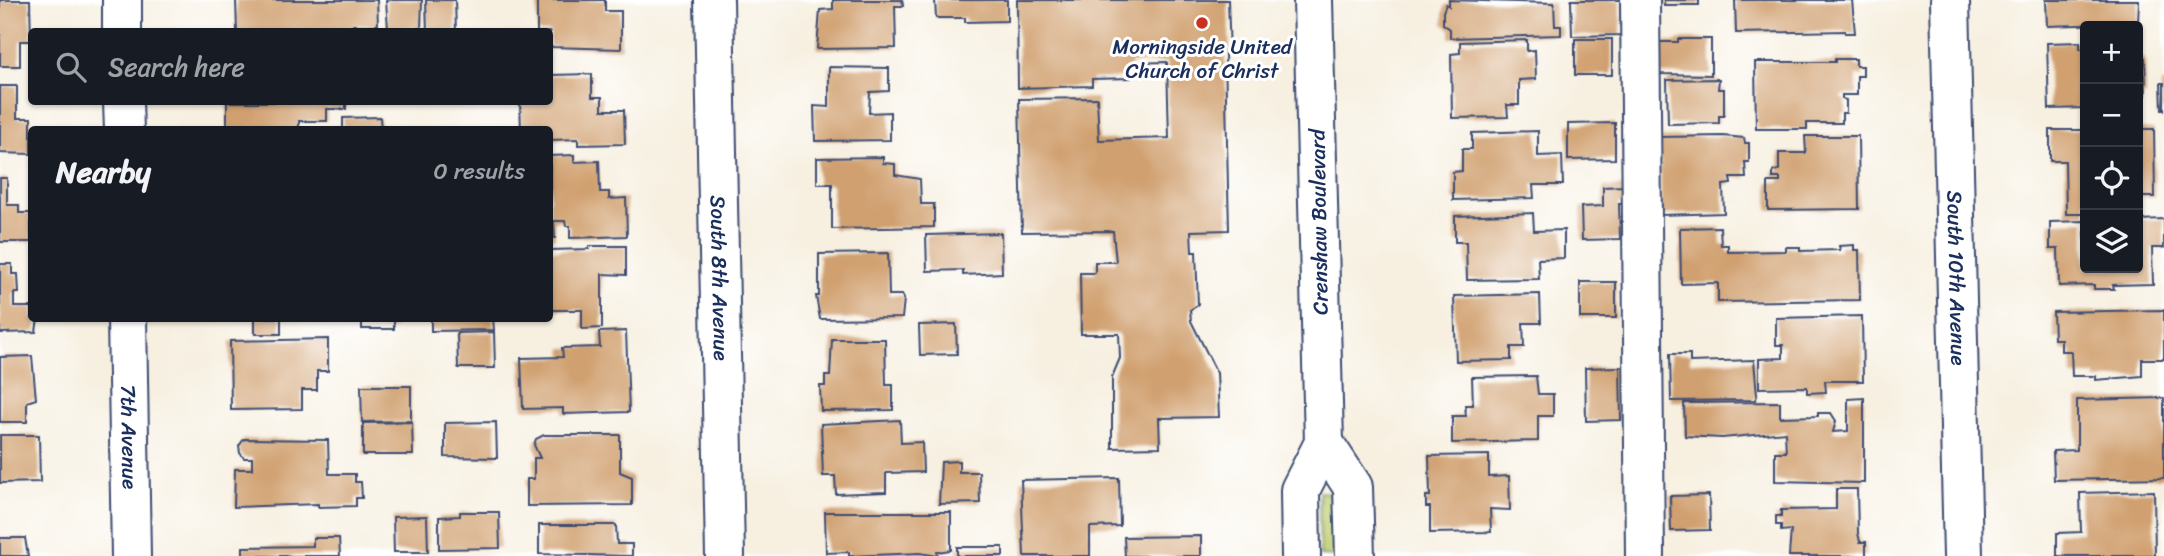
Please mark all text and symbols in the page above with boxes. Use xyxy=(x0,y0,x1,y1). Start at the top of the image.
marker: Morningside United Church of Christ xyxy=(1194,15,1210,31)
map controls xyxy=(2080,21,2143,273)
button: + xyxy=(2080,21,2143,84)
search box xyxy=(28,28,553,105)
place label: Morningside United Church of Christ xyxy=(1112,28,1294,90)
text: Search here xyxy=(108,44,245,90)
icon: search xyxy=(52,48,90,86)
button: − xyxy=(2080,84,2143,147)
street label: Crenshaw Boulevard xyxy=(1298,127,1340,315)
text: Nearby xyxy=(56,145,151,199)
button: locate xyxy=(2080,147,2143,210)
text: 0 results xyxy=(433,151,525,192)
street label: South 10th Avenue xyxy=(1935,190,1978,366)
street label: South 8th Avenue xyxy=(699,195,740,361)
button: layers xyxy=(2080,210,2143,273)
street label: 7th Avenue xyxy=(109,384,149,490)

